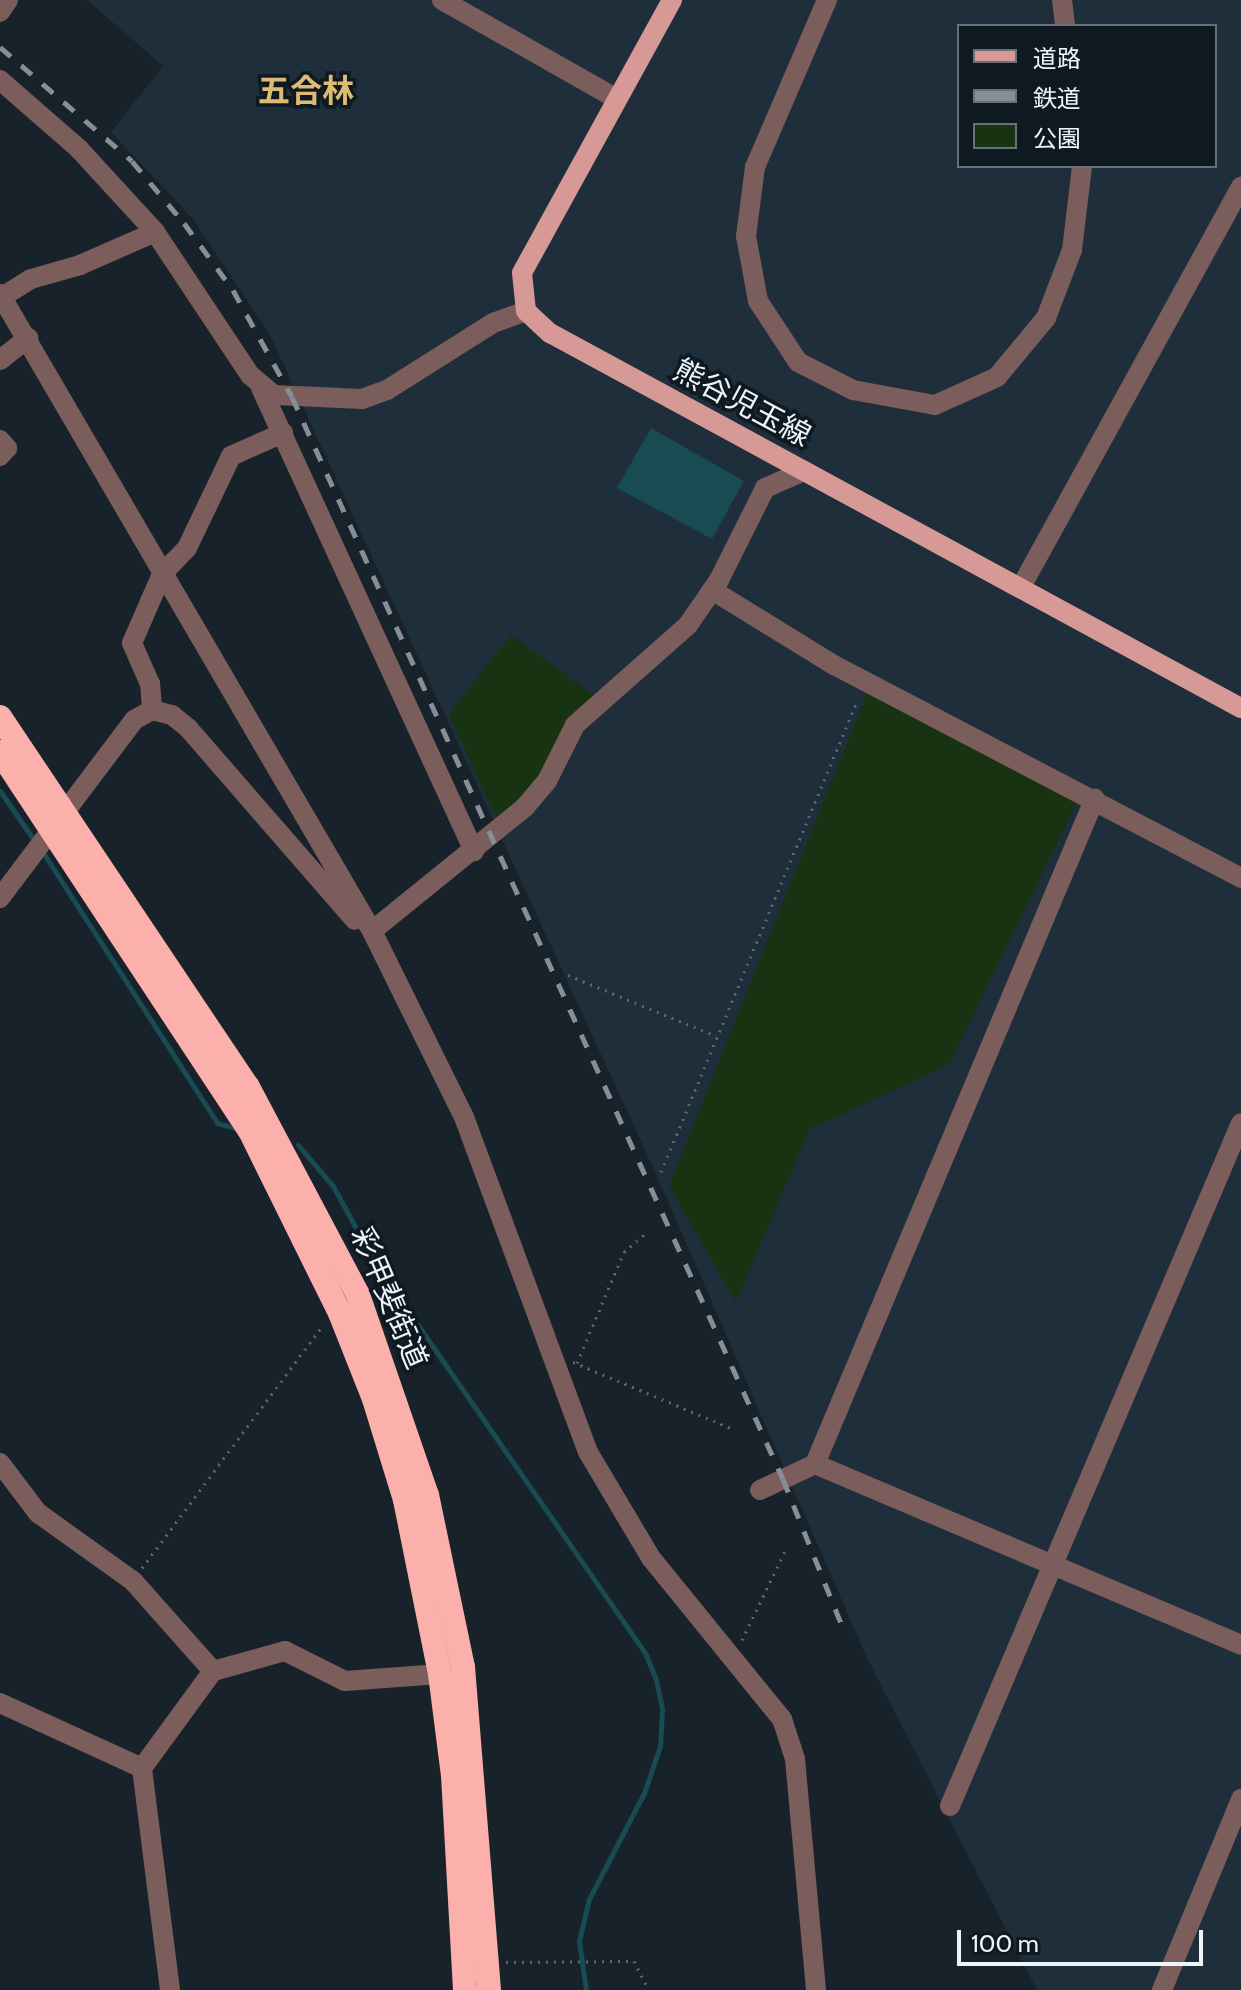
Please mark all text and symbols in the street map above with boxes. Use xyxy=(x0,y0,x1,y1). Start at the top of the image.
legend xyxy=(957,24,1217,168)
text: 道路 xyxy=(1033,44,1081,73)
district label: 五合林 xyxy=(258,72,354,110)
text: 鉄道 xyxy=(1033,84,1081,113)
text: 公園 xyxy=(1033,124,1081,153)
street label: 熊谷児玉線 xyxy=(667,352,817,454)
street label: 彩甲斐街道 xyxy=(343,1222,435,1374)
scale bar xyxy=(961,1914,1207,1964)
text: 100 m xyxy=(971,1929,1039,1958)

